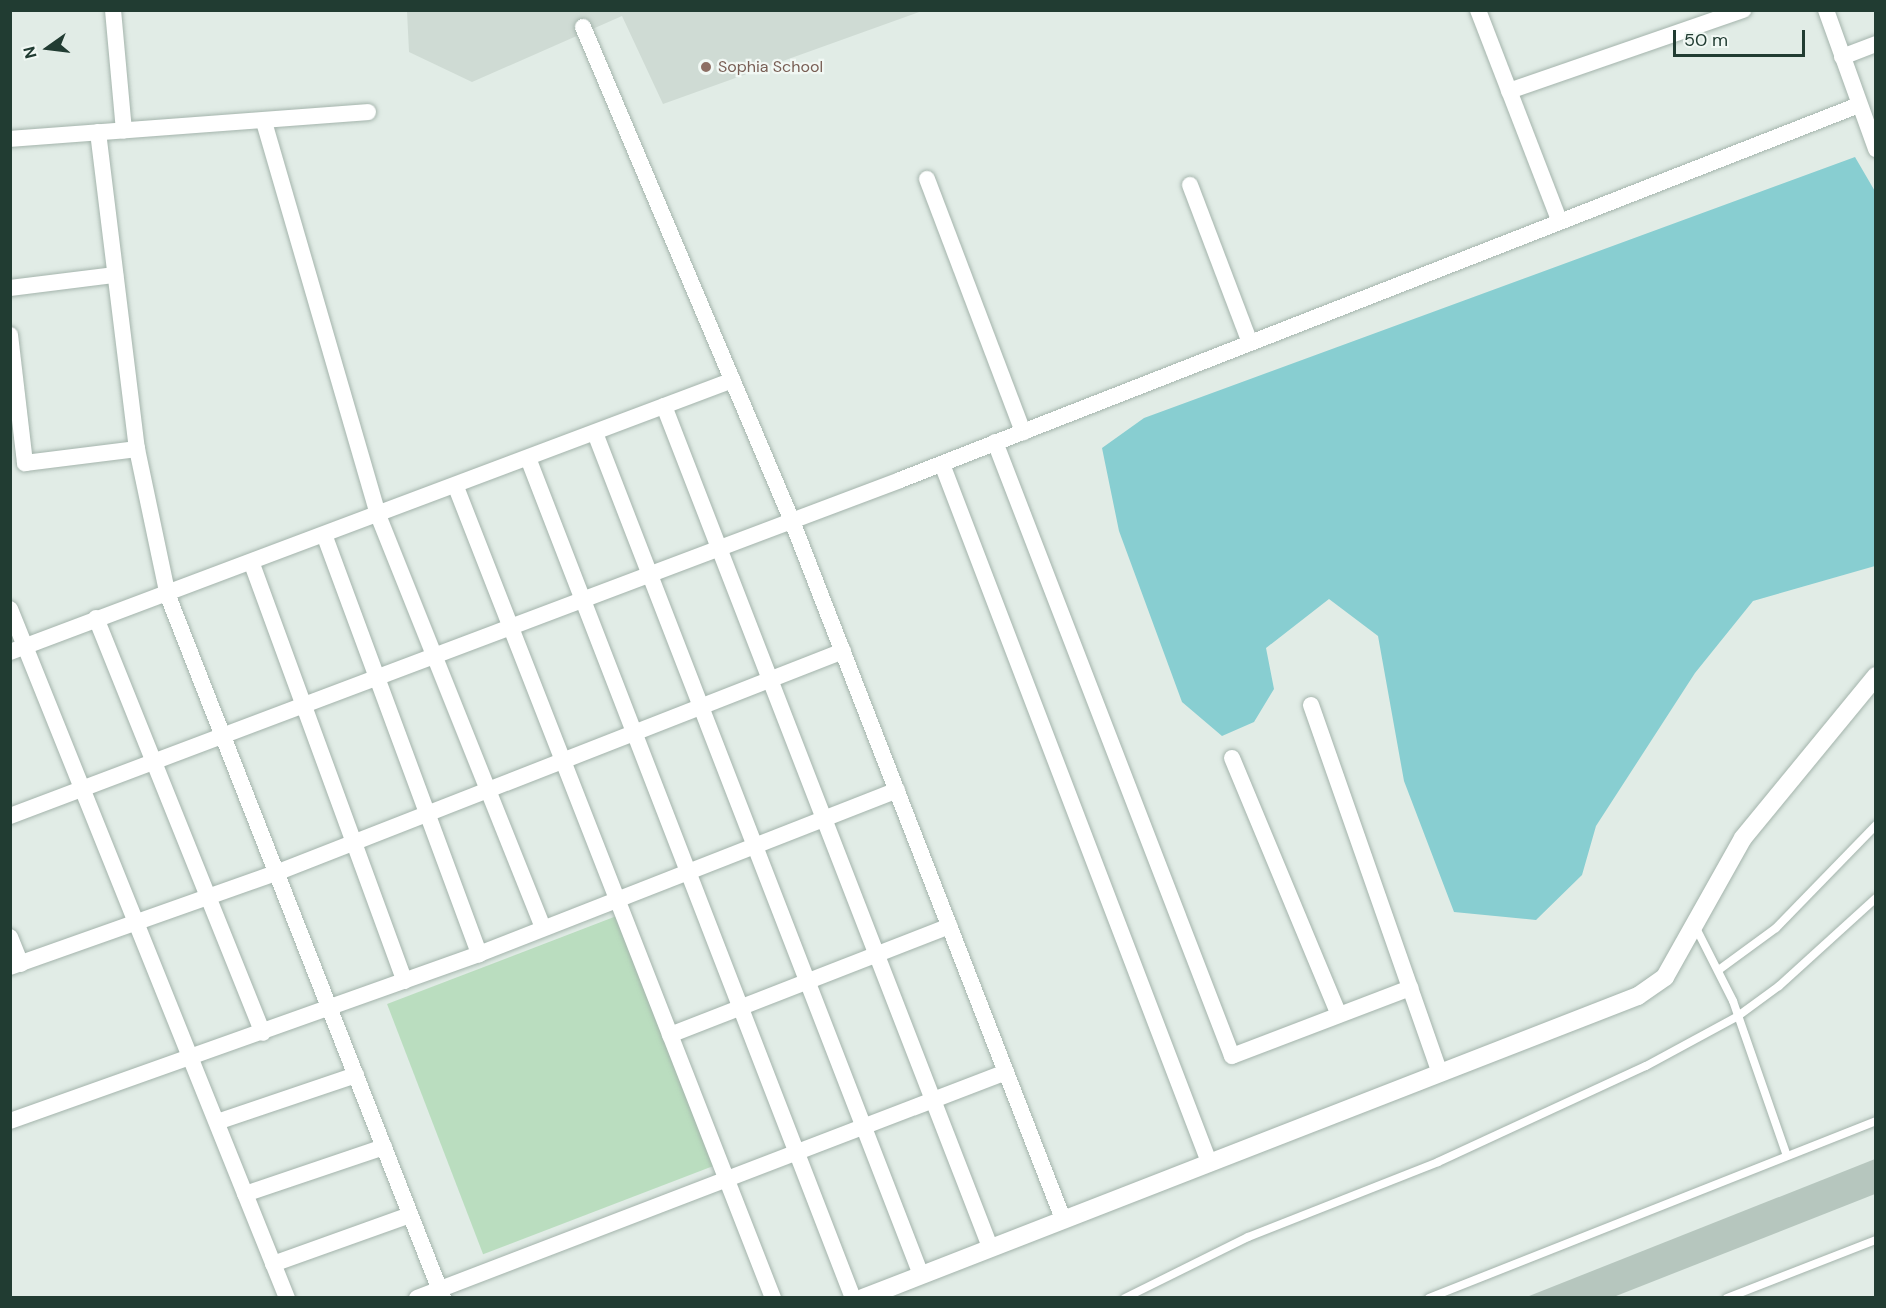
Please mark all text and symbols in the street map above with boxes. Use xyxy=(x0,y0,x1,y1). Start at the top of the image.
north arrow xyxy=(18,18,78,78)
scale bar xyxy=(1676,18,1808,56)
text: 50 m xyxy=(1684,28,1728,52)
text: N xyxy=(18,44,42,61)
place label: Sophia School xyxy=(718,57,823,77)
marker: Sophia School xyxy=(699,60,713,74)

